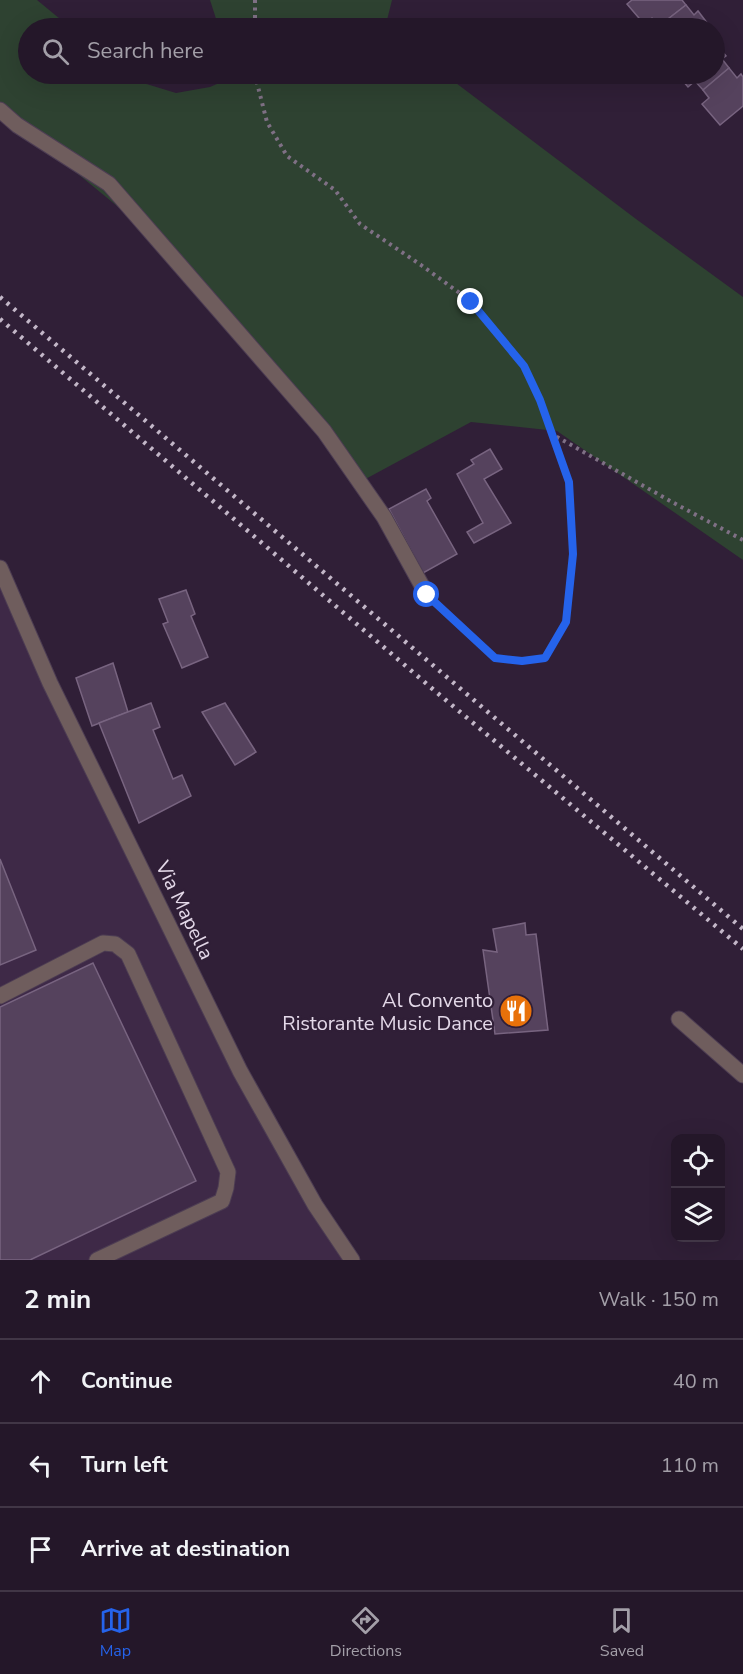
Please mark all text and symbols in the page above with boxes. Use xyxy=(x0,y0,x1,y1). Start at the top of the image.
search box xyxy=(18,18,725,84)
icon: search xyxy=(39,35,72,68)
text: Search here xyxy=(87,36,204,66)
route end xyxy=(457,288,483,314)
route start xyxy=(413,581,439,607)
street label: Via Mapella xyxy=(149,855,220,964)
place label: Al Convento Ristorante Music Dance xyxy=(282,987,493,1037)
restaurant icon: Al Convento Ristorante Music Dance xyxy=(498,993,534,1029)
map controls xyxy=(671,1134,725,1242)
button: locate xyxy=(671,1134,725,1188)
button: layers xyxy=(671,1188,725,1242)
text: 2 min xyxy=(24,1282,91,1317)
text: Walk · 150 m xyxy=(599,1286,719,1313)
icon: ahead xyxy=(24,1365,57,1398)
text: Continue xyxy=(81,1366,172,1396)
text: 40 m xyxy=(673,1368,719,1395)
icon: left xyxy=(24,1449,57,1482)
text: Turn left xyxy=(81,1450,168,1480)
text: 110 m xyxy=(661,1452,719,1479)
icon: arrive xyxy=(24,1533,57,1566)
text: Arrive at destination xyxy=(81,1534,290,1564)
tab: Map xyxy=(99,1604,132,1662)
tab: Directions xyxy=(330,1604,402,1662)
tab: Saved xyxy=(600,1604,644,1662)

